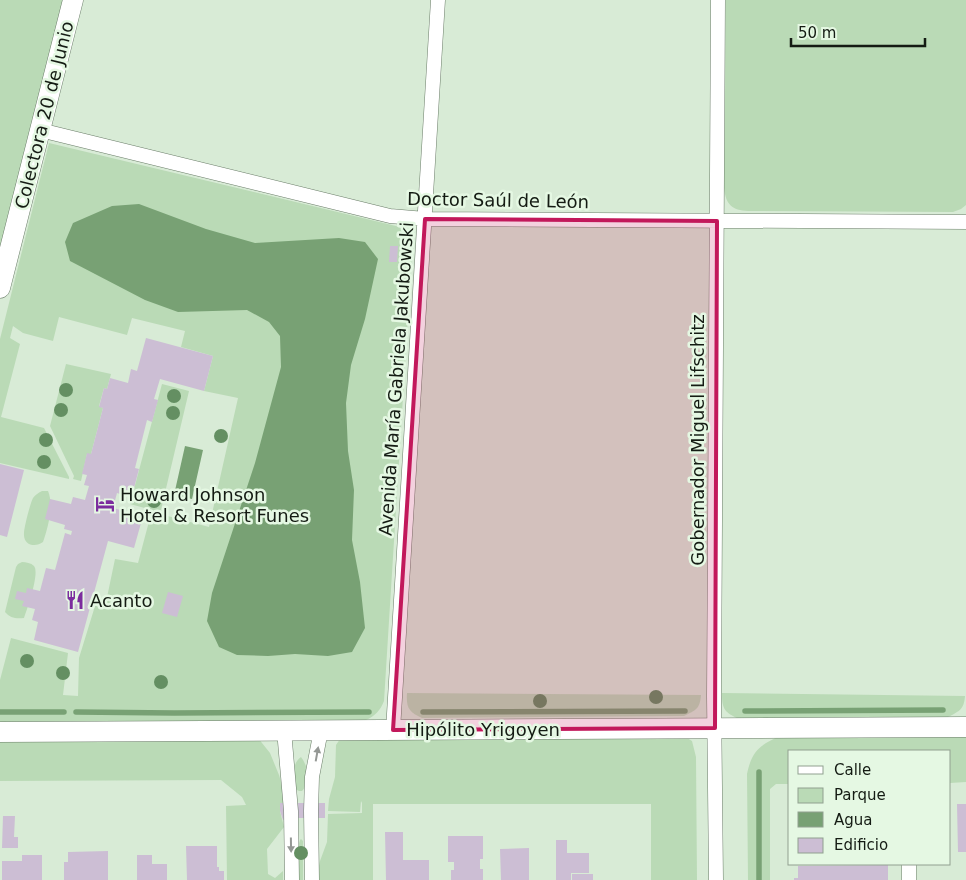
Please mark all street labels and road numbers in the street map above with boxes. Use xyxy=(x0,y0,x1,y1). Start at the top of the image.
street label: Colectora 20 de Junio xyxy=(10,19,78,211)
street label: Doctor Saúl de León xyxy=(407,188,589,212)
street label: Avenida María Gabriela Jakubowski xyxy=(375,221,417,537)
street label: Gobernador Miguel Lifschitz xyxy=(687,314,708,566)
street label: Hipólito Yrigoyen xyxy=(406,719,560,740)

